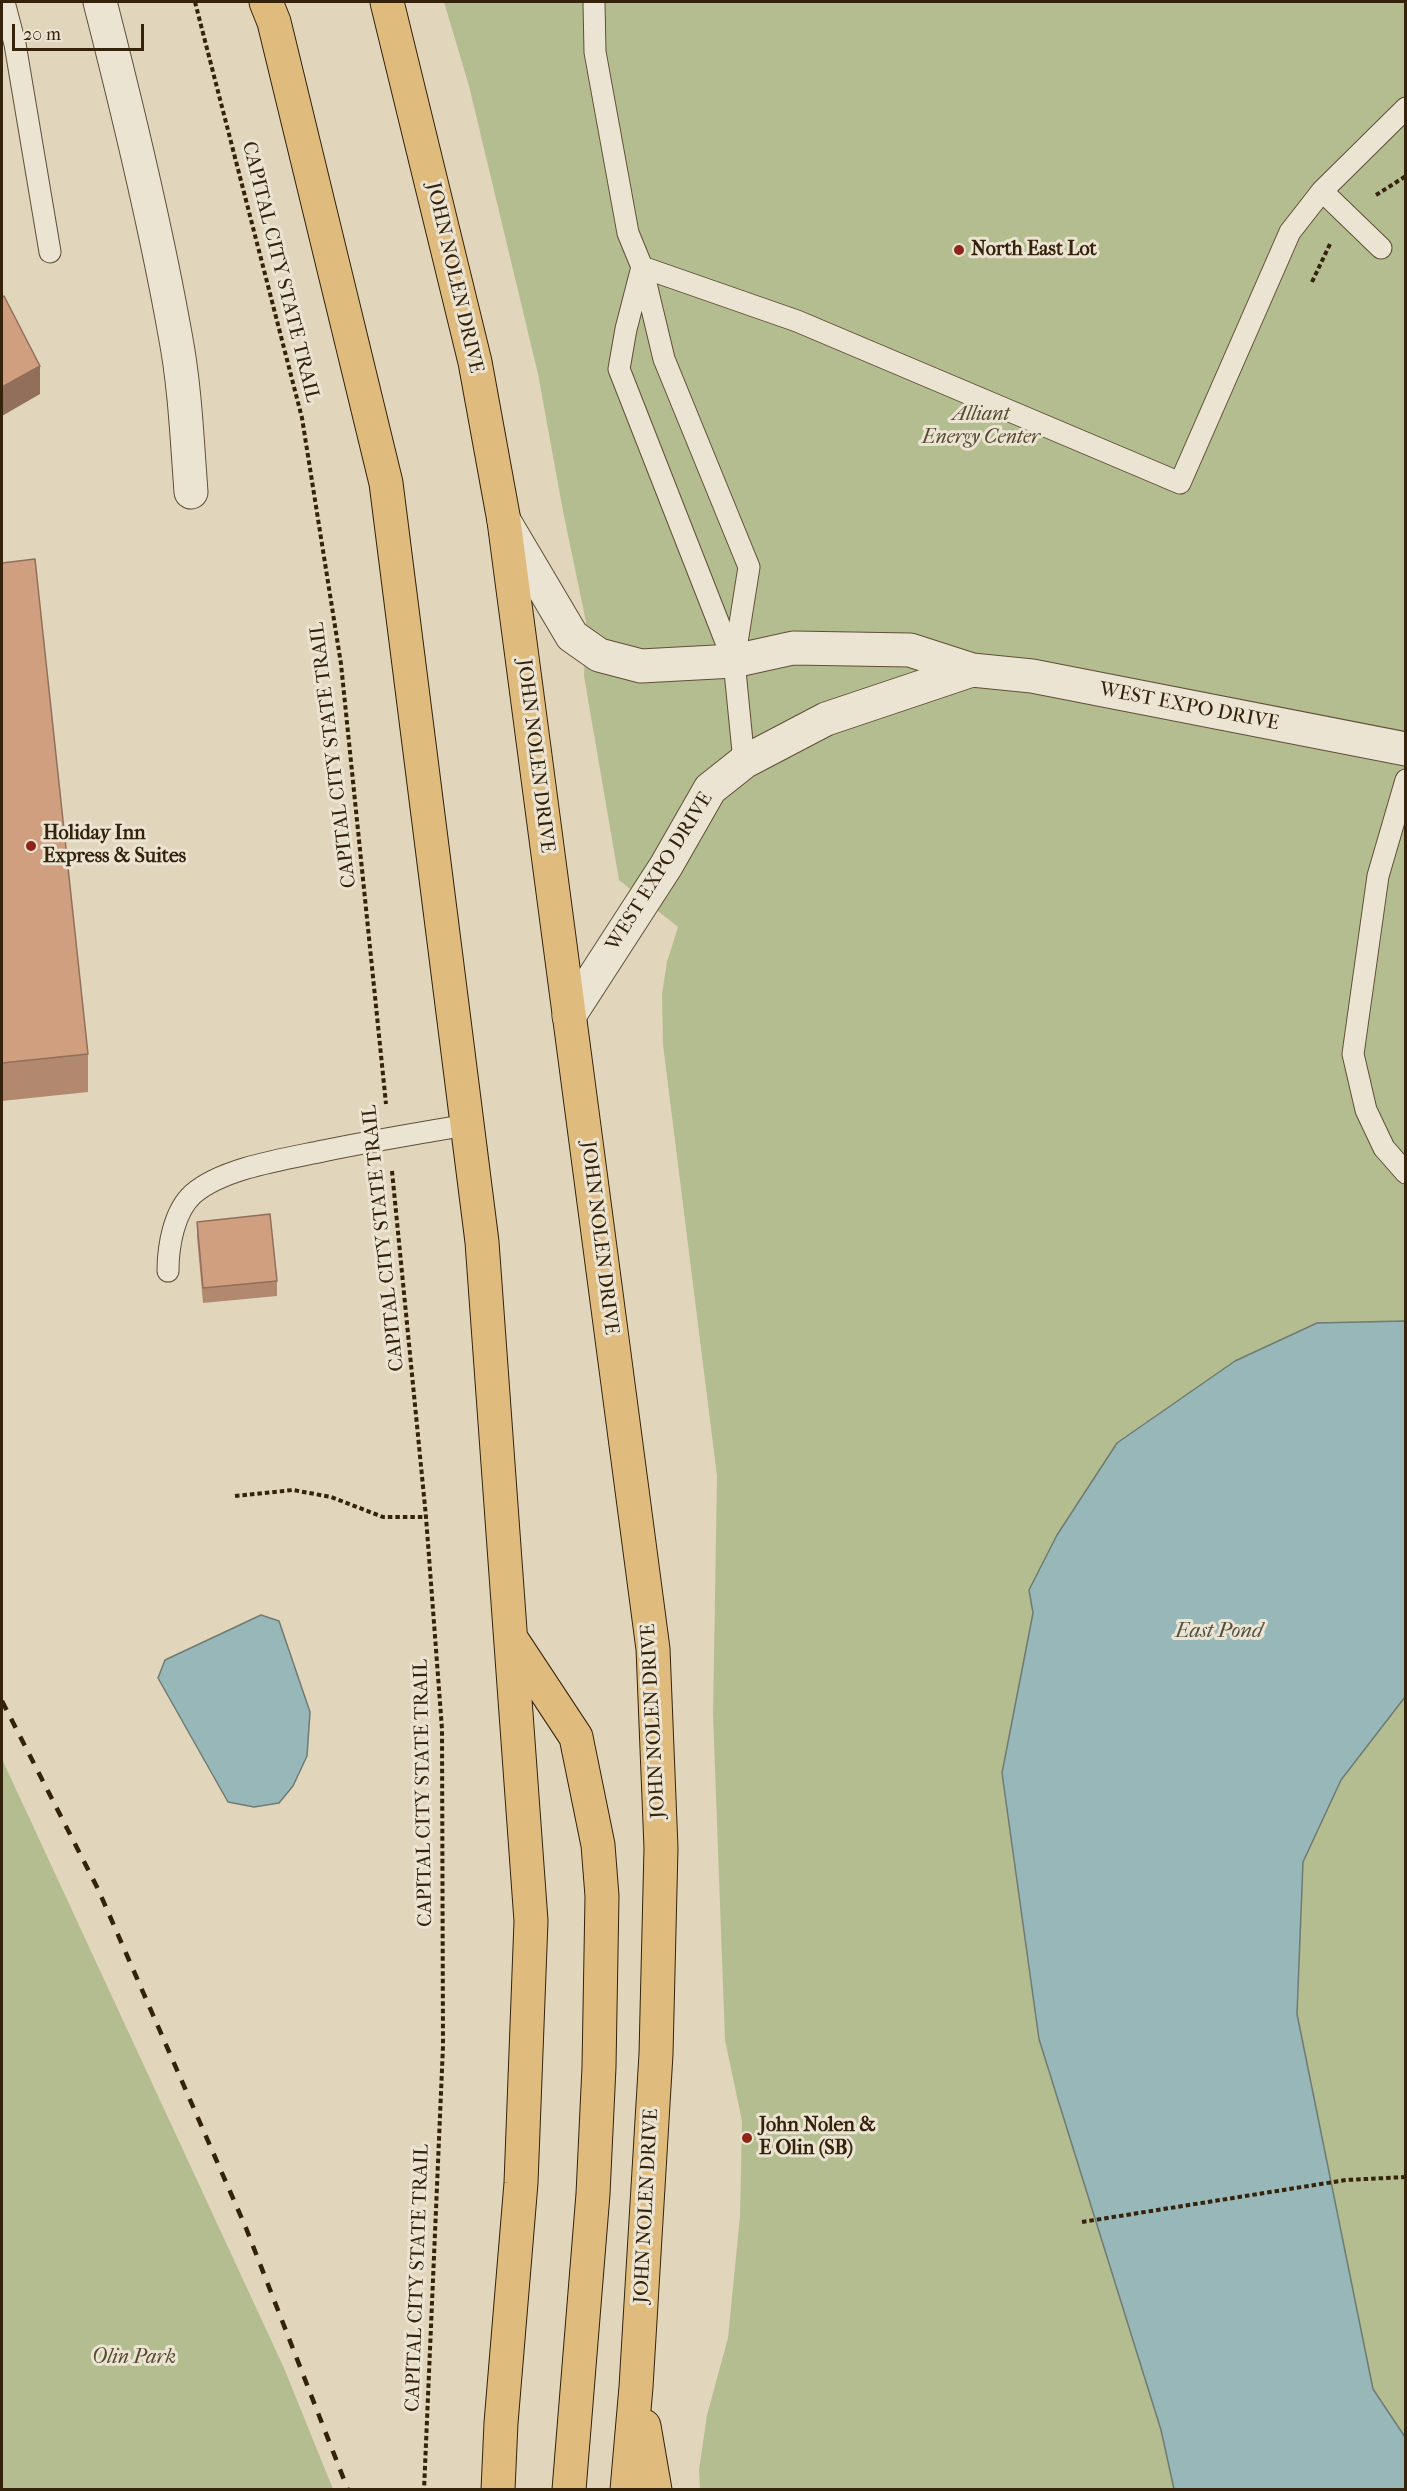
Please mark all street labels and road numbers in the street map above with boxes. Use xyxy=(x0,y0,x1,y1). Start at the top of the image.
street label: CAPITAL CITY STATE TRAIL xyxy=(236,139,324,405)
street label: JOHN NOLEN DRIVE xyxy=(420,180,488,376)
street label: CAPITAL CITY STATE TRAIL xyxy=(306,621,362,889)
street label: JOHN NOLEN DRIVE xyxy=(511,658,559,854)
street label: WEST EXPO DRIVE xyxy=(1097,678,1281,736)
street label: WEST EXPO DRIVE xyxy=(601,788,719,956)
street label: CAPITAL CITY STATE TRAIL xyxy=(358,1104,410,1372)
street label: JOHN NOLEN DRIVE xyxy=(575,1140,623,1336)
street label: JOHN NOLEN DRIVE xyxy=(637,1623,671,1819)
street label: CAPITAL CITY STATE TRAIL xyxy=(410,1659,438,1927)
street label: JOHN NOLEN DRIVE xyxy=(630,2108,664,2304)
street label: CAPITAL CITY STATE TRAIL xyxy=(401,2144,435,2412)

